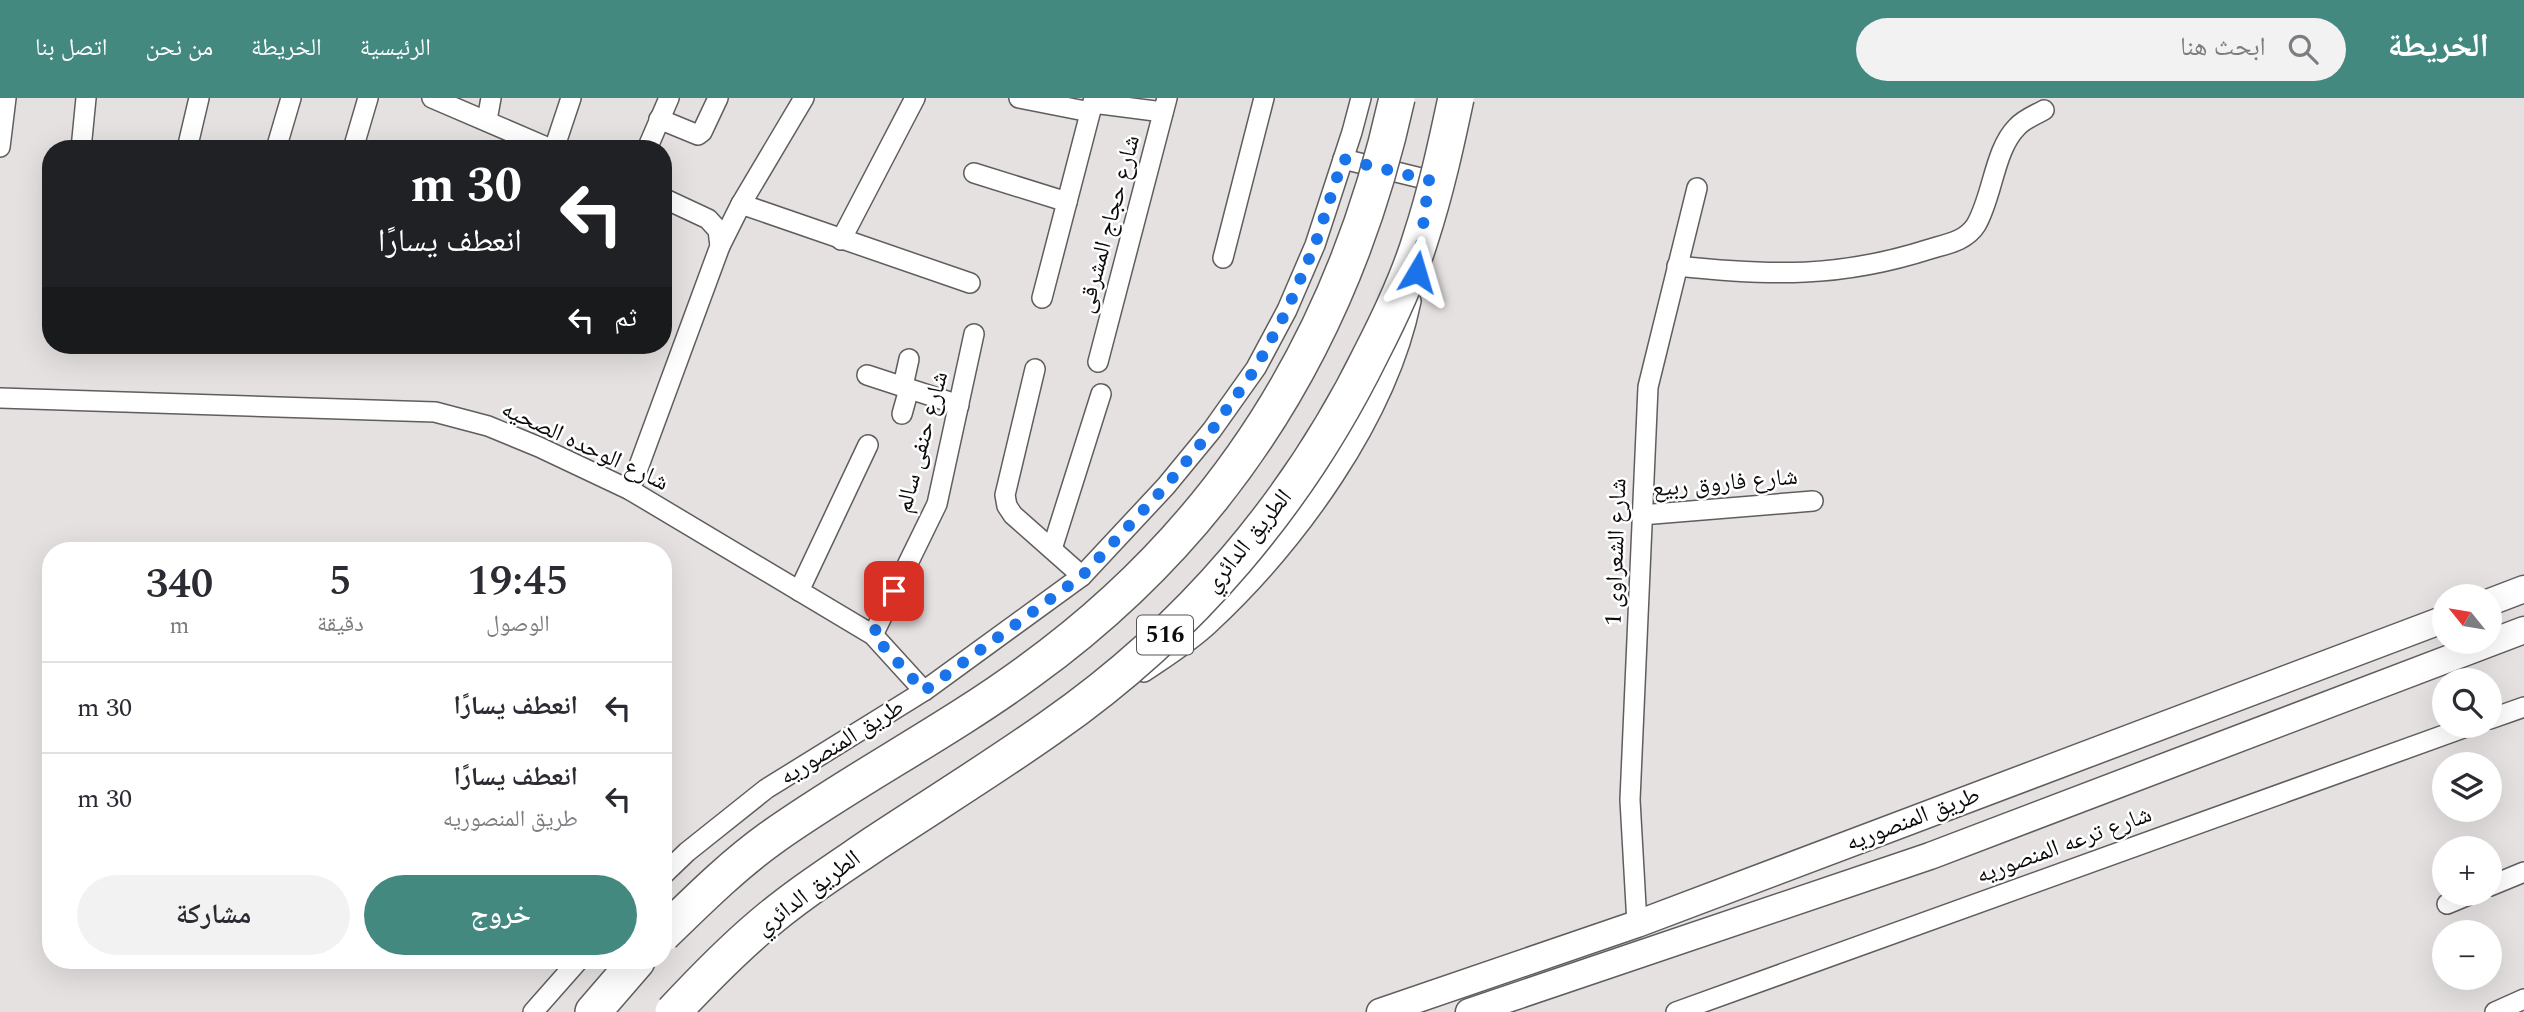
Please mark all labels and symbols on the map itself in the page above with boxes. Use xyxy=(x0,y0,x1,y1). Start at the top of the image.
street label: شارع حجاج المشرقى xyxy=(1068,131,1150,317)
position arrow xyxy=(1380,235,1454,309)
street label: شارع حنفى سالم xyxy=(886,367,958,517)
street label: شارع الوحده الصحيه xyxy=(495,391,675,501)
street label: شارع فاروق ربيع xyxy=(1651,459,1799,507)
street label: شارع الشعراوى 1 xyxy=(1595,478,1637,626)
street label: الطريق الدائري xyxy=(1195,481,1301,601)
pin xyxy=(864,561,924,621)
north arrow xyxy=(2432,584,2502,654)
road number: 516 xyxy=(1137,615,1193,654)
street label: طريق المنصوريه xyxy=(773,689,911,795)
street label: طريق المنصوريه xyxy=(1841,777,1985,861)
street label: شارع ترعه المنصوريه xyxy=(1971,797,2157,893)
street label: الطريق الدائري xyxy=(748,841,869,945)

